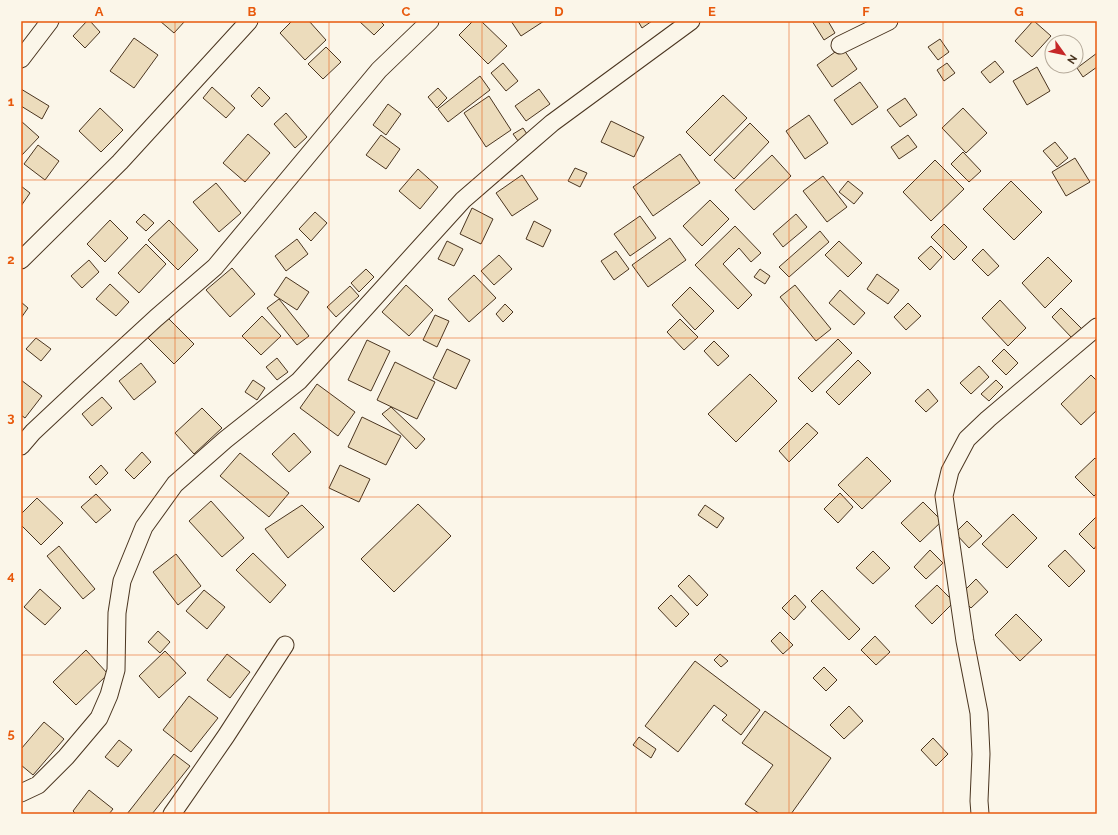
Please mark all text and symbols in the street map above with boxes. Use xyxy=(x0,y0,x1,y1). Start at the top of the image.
text: A xyxy=(95,4,104,19)
text: B xyxy=(248,4,257,19)
text: C xyxy=(402,4,411,19)
text: D xyxy=(554,4,564,19)
text: E xyxy=(708,4,716,19)
text: F xyxy=(862,4,870,19)
text: G xyxy=(1014,4,1024,19)
north arrow xyxy=(1044,34,1084,74)
text: N xyxy=(1064,52,1080,66)
text: 1 xyxy=(8,94,15,109)
text: 2 xyxy=(7,252,15,267)
text: 3 xyxy=(7,410,15,425)
text: 4 xyxy=(7,568,15,583)
text: 5 xyxy=(7,726,15,741)

